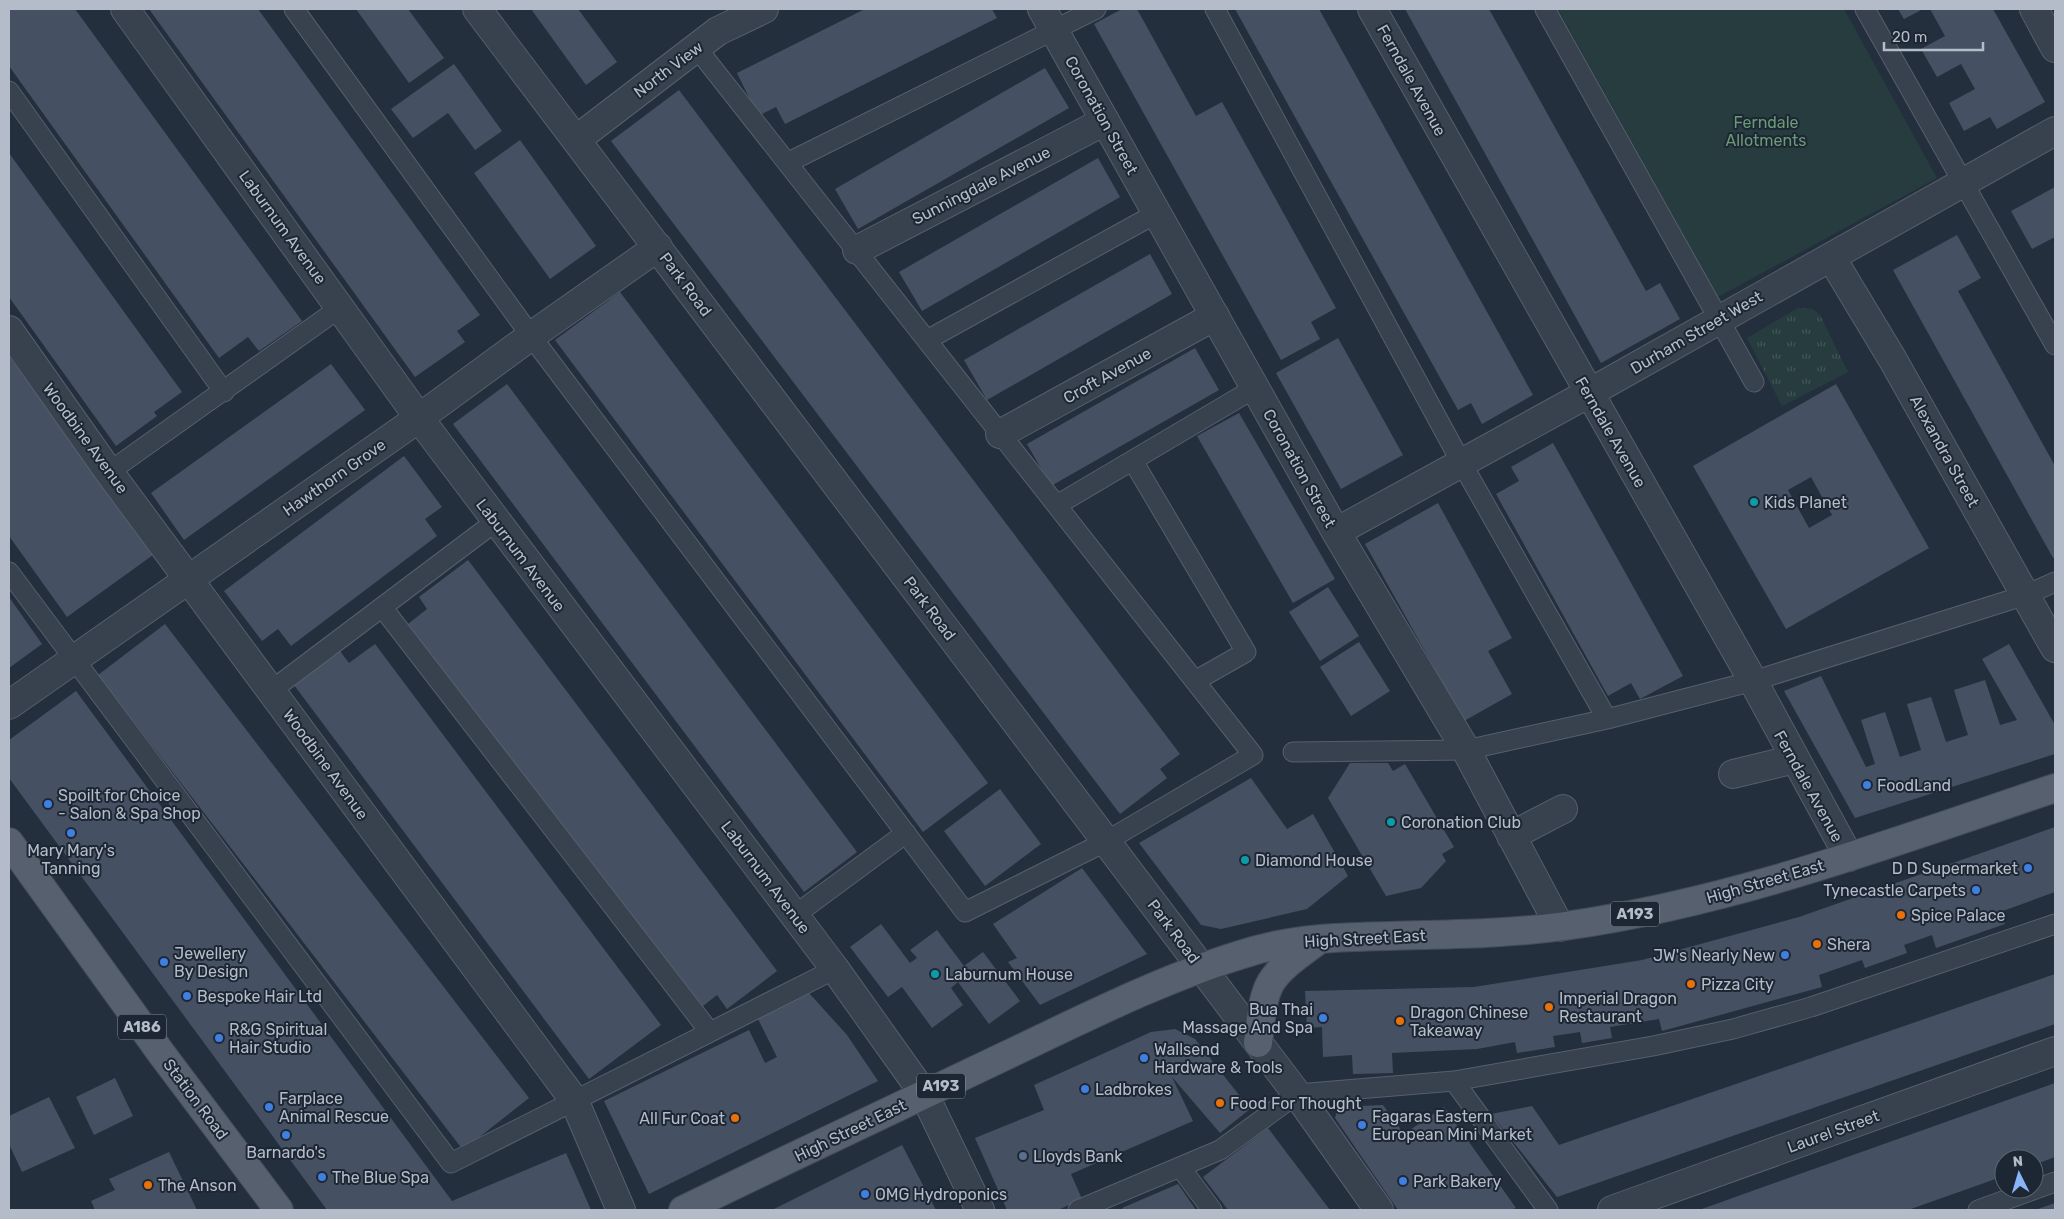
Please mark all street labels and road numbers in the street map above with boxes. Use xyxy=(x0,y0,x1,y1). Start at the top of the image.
street label: Ferndale Avenue xyxy=(1373,21,1450,139)
street label: North View xyxy=(630,37,707,102)
street label: Coronation Street xyxy=(1061,53,1142,178)
street label: Sunningdale Avenue xyxy=(909,142,1054,229)
street label: Laburnum Avenue xyxy=(235,167,330,288)
street label: Park Road xyxy=(655,249,716,320)
street label: Durham Street West xyxy=(1627,287,1766,378)
street label: Croft Avenue xyxy=(1060,343,1155,407)
street label: Ferndale Avenue xyxy=(1571,374,1650,491)
street label: Woodbine Avenue xyxy=(39,379,132,497)
street label: Alexandra Street xyxy=(1906,392,1983,510)
street label: Coronation Street xyxy=(1259,406,1340,531)
street label: Hawthorn Grove xyxy=(279,435,389,520)
street label: Laburnum Avenue xyxy=(472,495,569,615)
street label: Park Road xyxy=(899,573,960,644)
street label: Woodbine Avenue xyxy=(279,705,372,823)
street label: Ferndale Avenue xyxy=(1770,727,1847,845)
street label: Laburnum Avenue xyxy=(717,817,814,937)
street label: High Street East xyxy=(1704,856,1826,907)
street label: Park Road xyxy=(1143,896,1204,967)
road number: A193 xyxy=(1611,902,1659,926)
street label: High Street East xyxy=(1304,926,1426,951)
road number: A186 xyxy=(118,1014,166,1040)
street label: Station Road xyxy=(159,1055,232,1143)
road number: A193 xyxy=(917,1074,965,1098)
street label: High Street East xyxy=(791,1095,909,1166)
street label: Laurel Street xyxy=(1785,1106,1882,1157)

